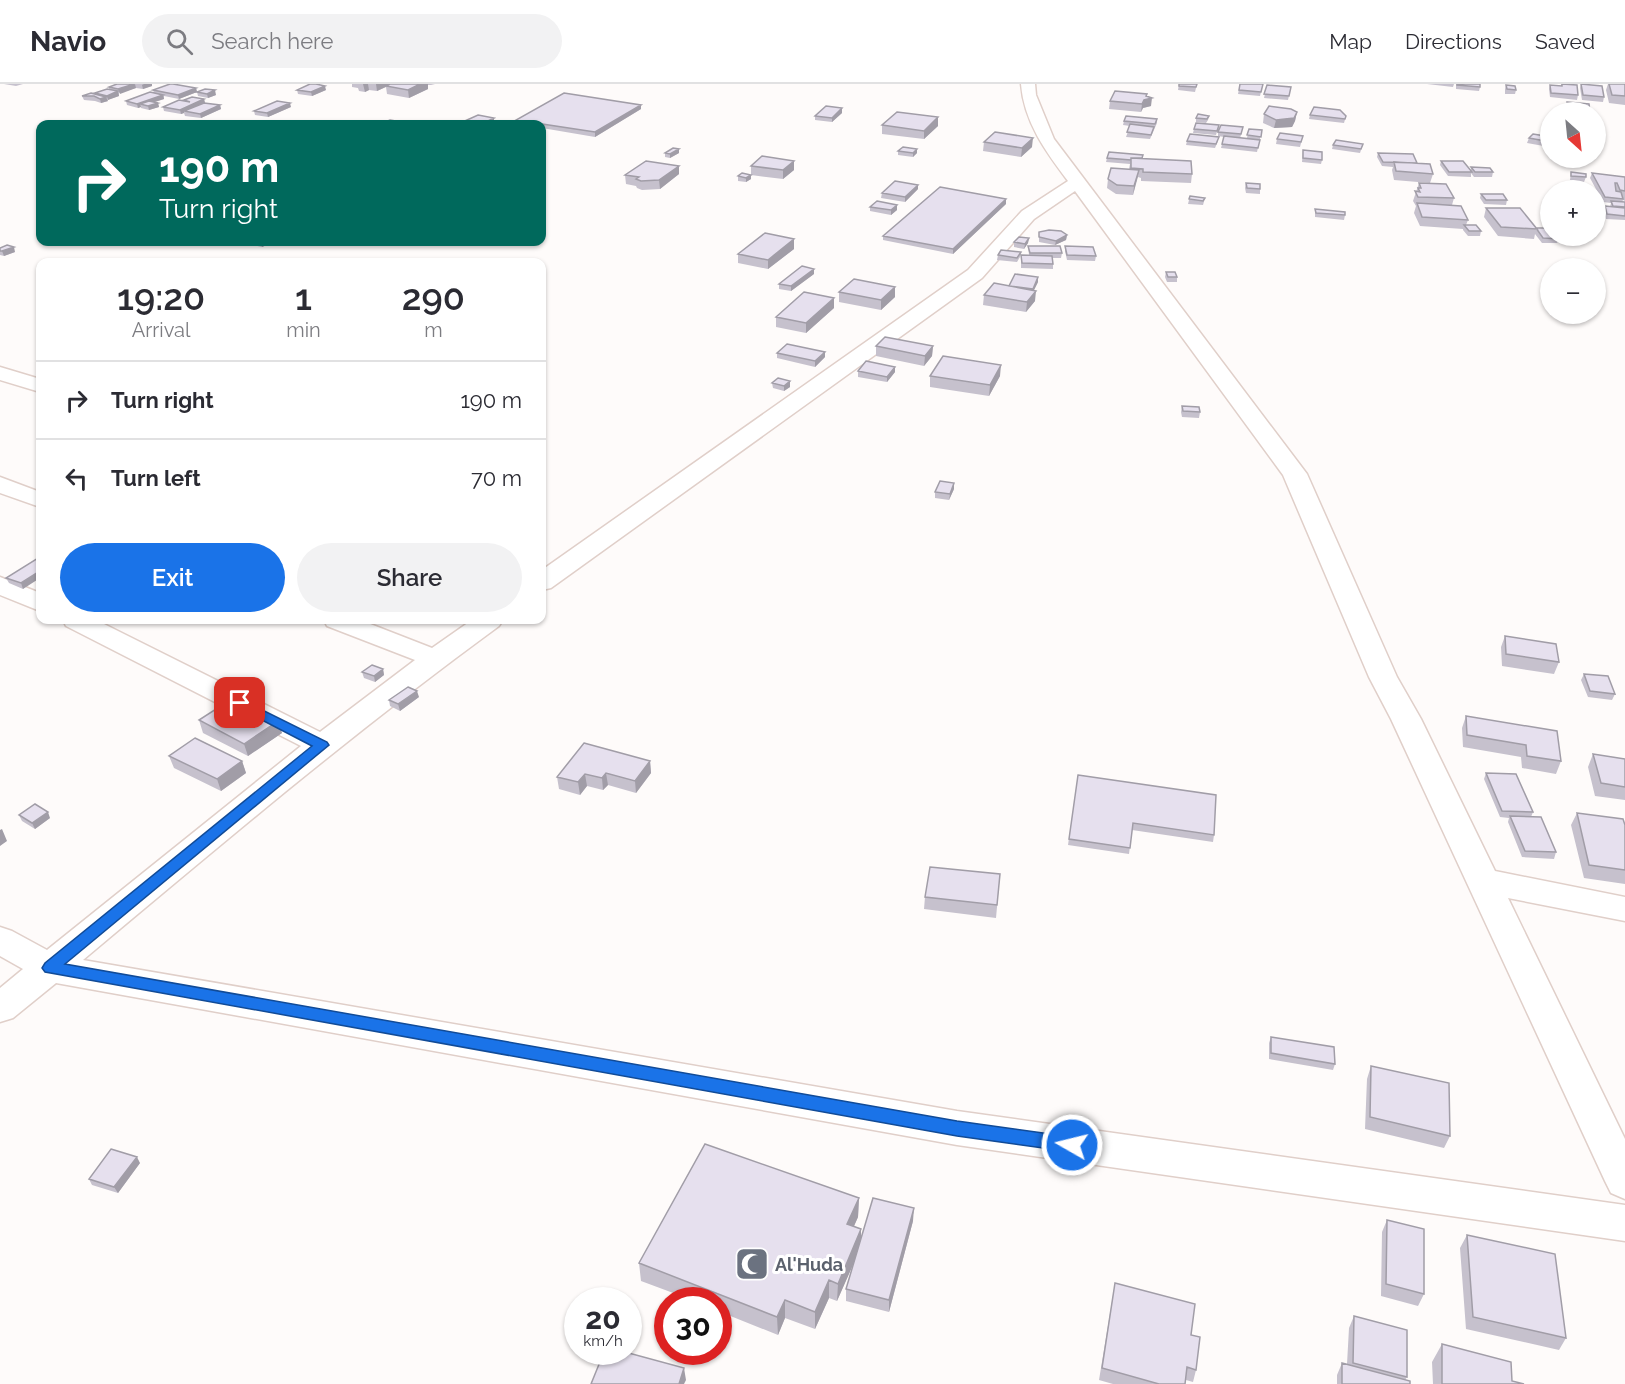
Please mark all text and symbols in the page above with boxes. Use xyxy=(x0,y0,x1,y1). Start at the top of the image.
search box xyxy=(142,14,562,68)
text: Navio xyxy=(30,25,106,58)
icon: search xyxy=(163,25,196,58)
text: Search here xyxy=(211,28,333,54)
text: Map xyxy=(1329,29,1372,54)
text: Directions xyxy=(1405,29,1502,54)
text: Saved xyxy=(1535,29,1595,54)
north arrow xyxy=(1540,102,1606,168)
map controls xyxy=(1540,102,1606,324)
text: 190 m xyxy=(159,143,279,192)
icon: right xyxy=(60,144,138,222)
button: + xyxy=(1540,180,1606,246)
text: Turn right xyxy=(159,193,278,224)
button: − xyxy=(1540,258,1606,324)
text: 19:20 xyxy=(117,276,205,318)
text: 1 xyxy=(295,276,312,318)
text: 290 xyxy=(402,276,465,318)
text: Arrival xyxy=(132,318,190,342)
text: min xyxy=(286,318,321,342)
text: m xyxy=(424,318,443,342)
icon: right xyxy=(60,384,93,417)
text: Turn right xyxy=(111,387,214,413)
text: 190 m xyxy=(460,387,522,413)
icon: left xyxy=(60,462,93,495)
text: Turn left xyxy=(111,465,201,491)
text: 70 m xyxy=(471,465,522,491)
button: Exit xyxy=(60,543,285,612)
button: Share xyxy=(297,543,522,612)
pin xyxy=(214,677,265,728)
icon: arrive xyxy=(223,686,256,719)
position arrow xyxy=(1040,1113,1104,1177)
mosque icon: Al'Huda xyxy=(734,1246,770,1282)
place label: Al'Huda xyxy=(775,1254,843,1275)
speed limit sign: 30 xyxy=(654,1287,732,1365)
text: 20 xyxy=(585,1301,621,1336)
text: km/h xyxy=(583,1332,623,1350)

